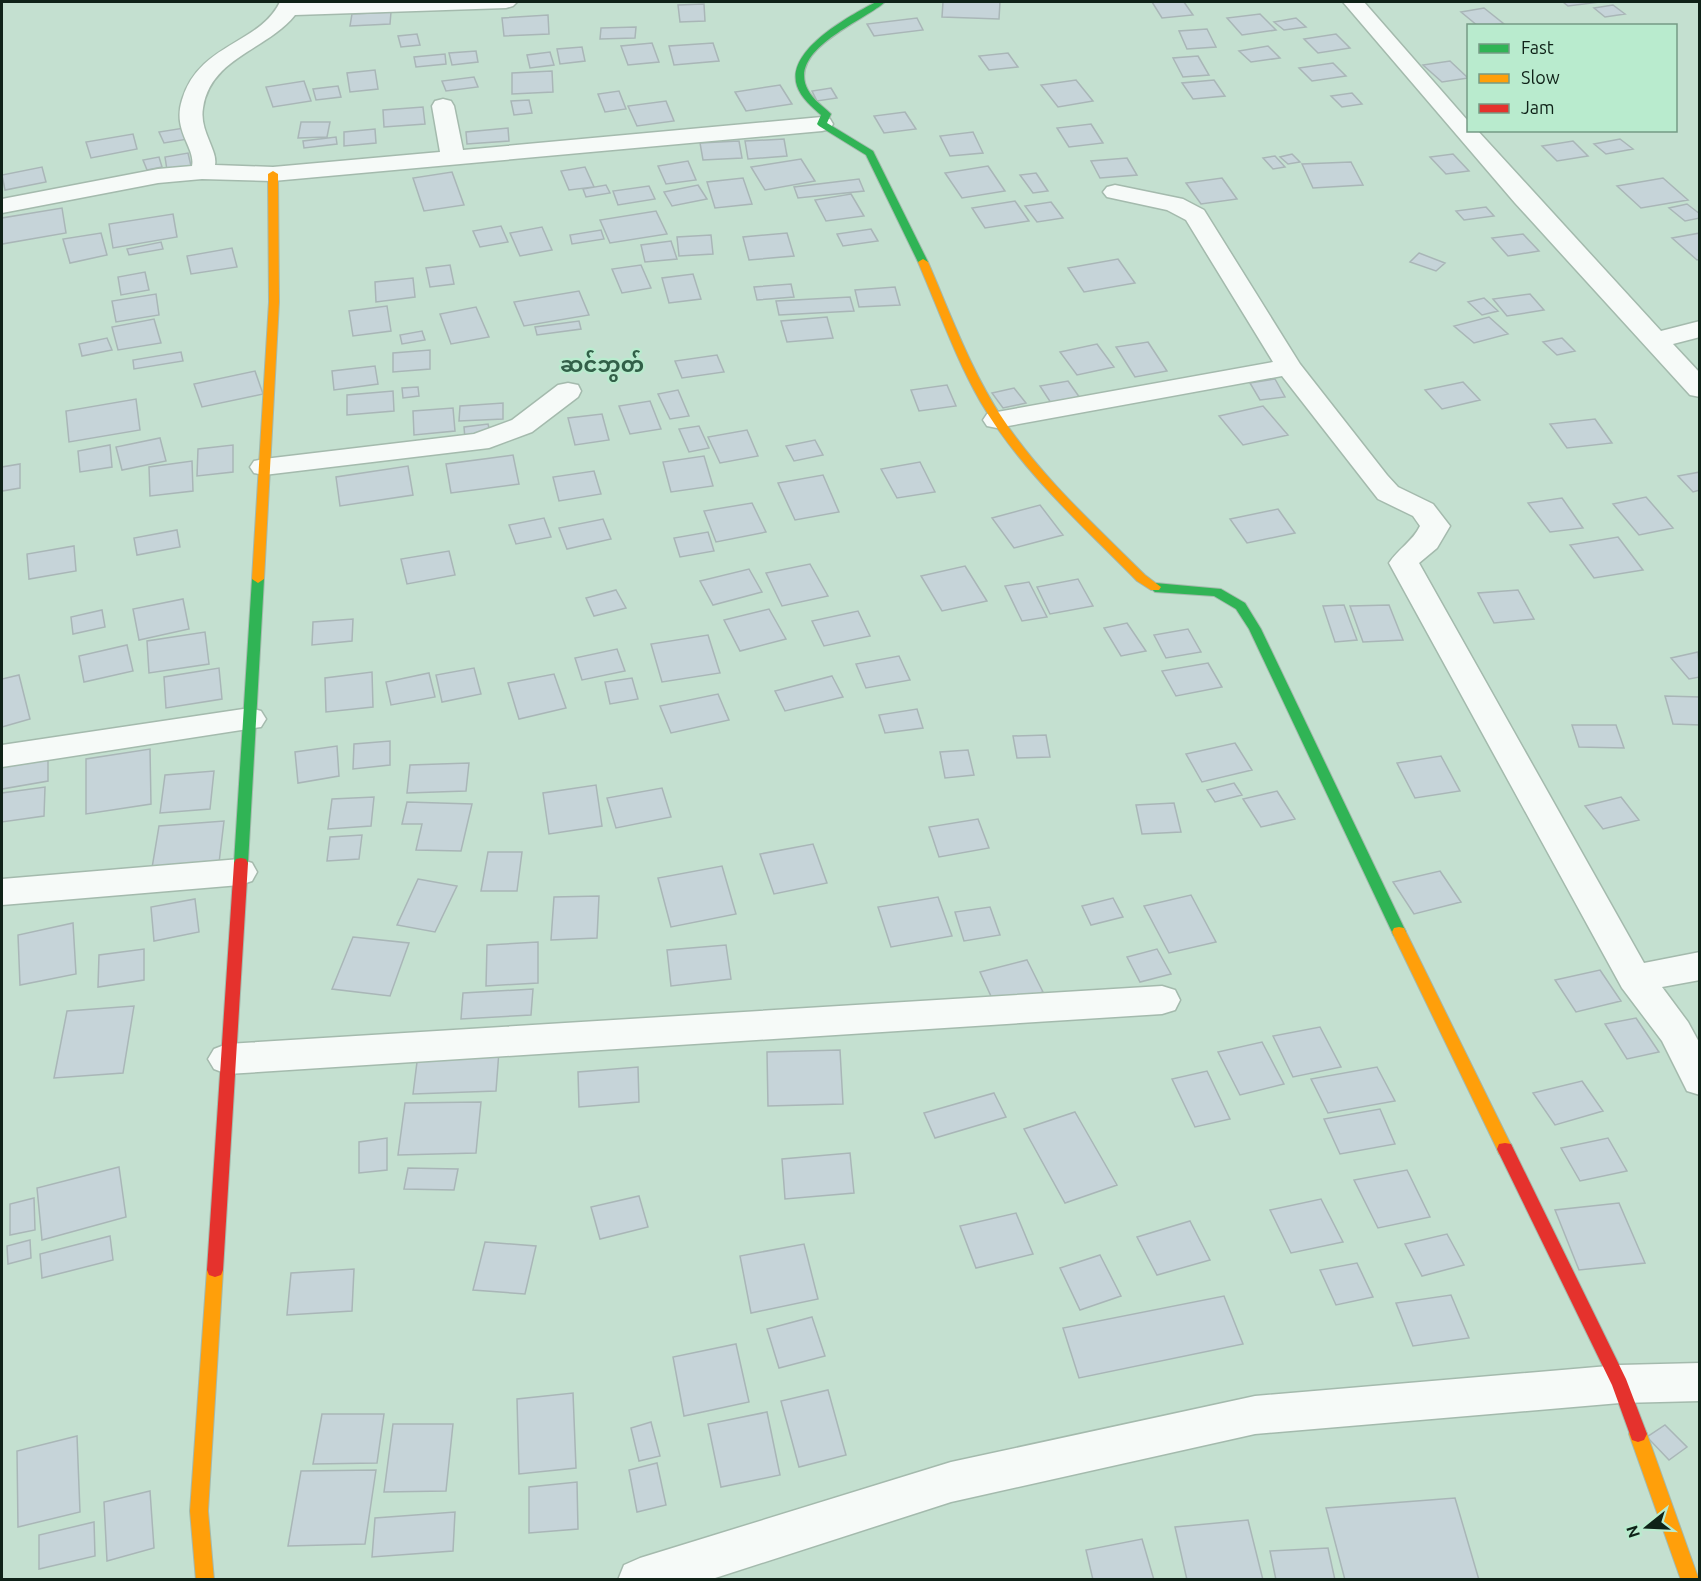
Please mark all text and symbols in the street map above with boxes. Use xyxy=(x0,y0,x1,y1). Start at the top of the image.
legend xyxy=(1467,24,1677,132)
text: Fast xyxy=(1521,37,1554,57)
text: Slow xyxy=(1521,67,1560,87)
text: Jam xyxy=(1521,97,1555,117)
district label: ဆင်ဘွတ် xyxy=(560,349,644,382)
north arrow xyxy=(1617,1497,1677,1557)
text: N xyxy=(1622,1523,1643,1540)

